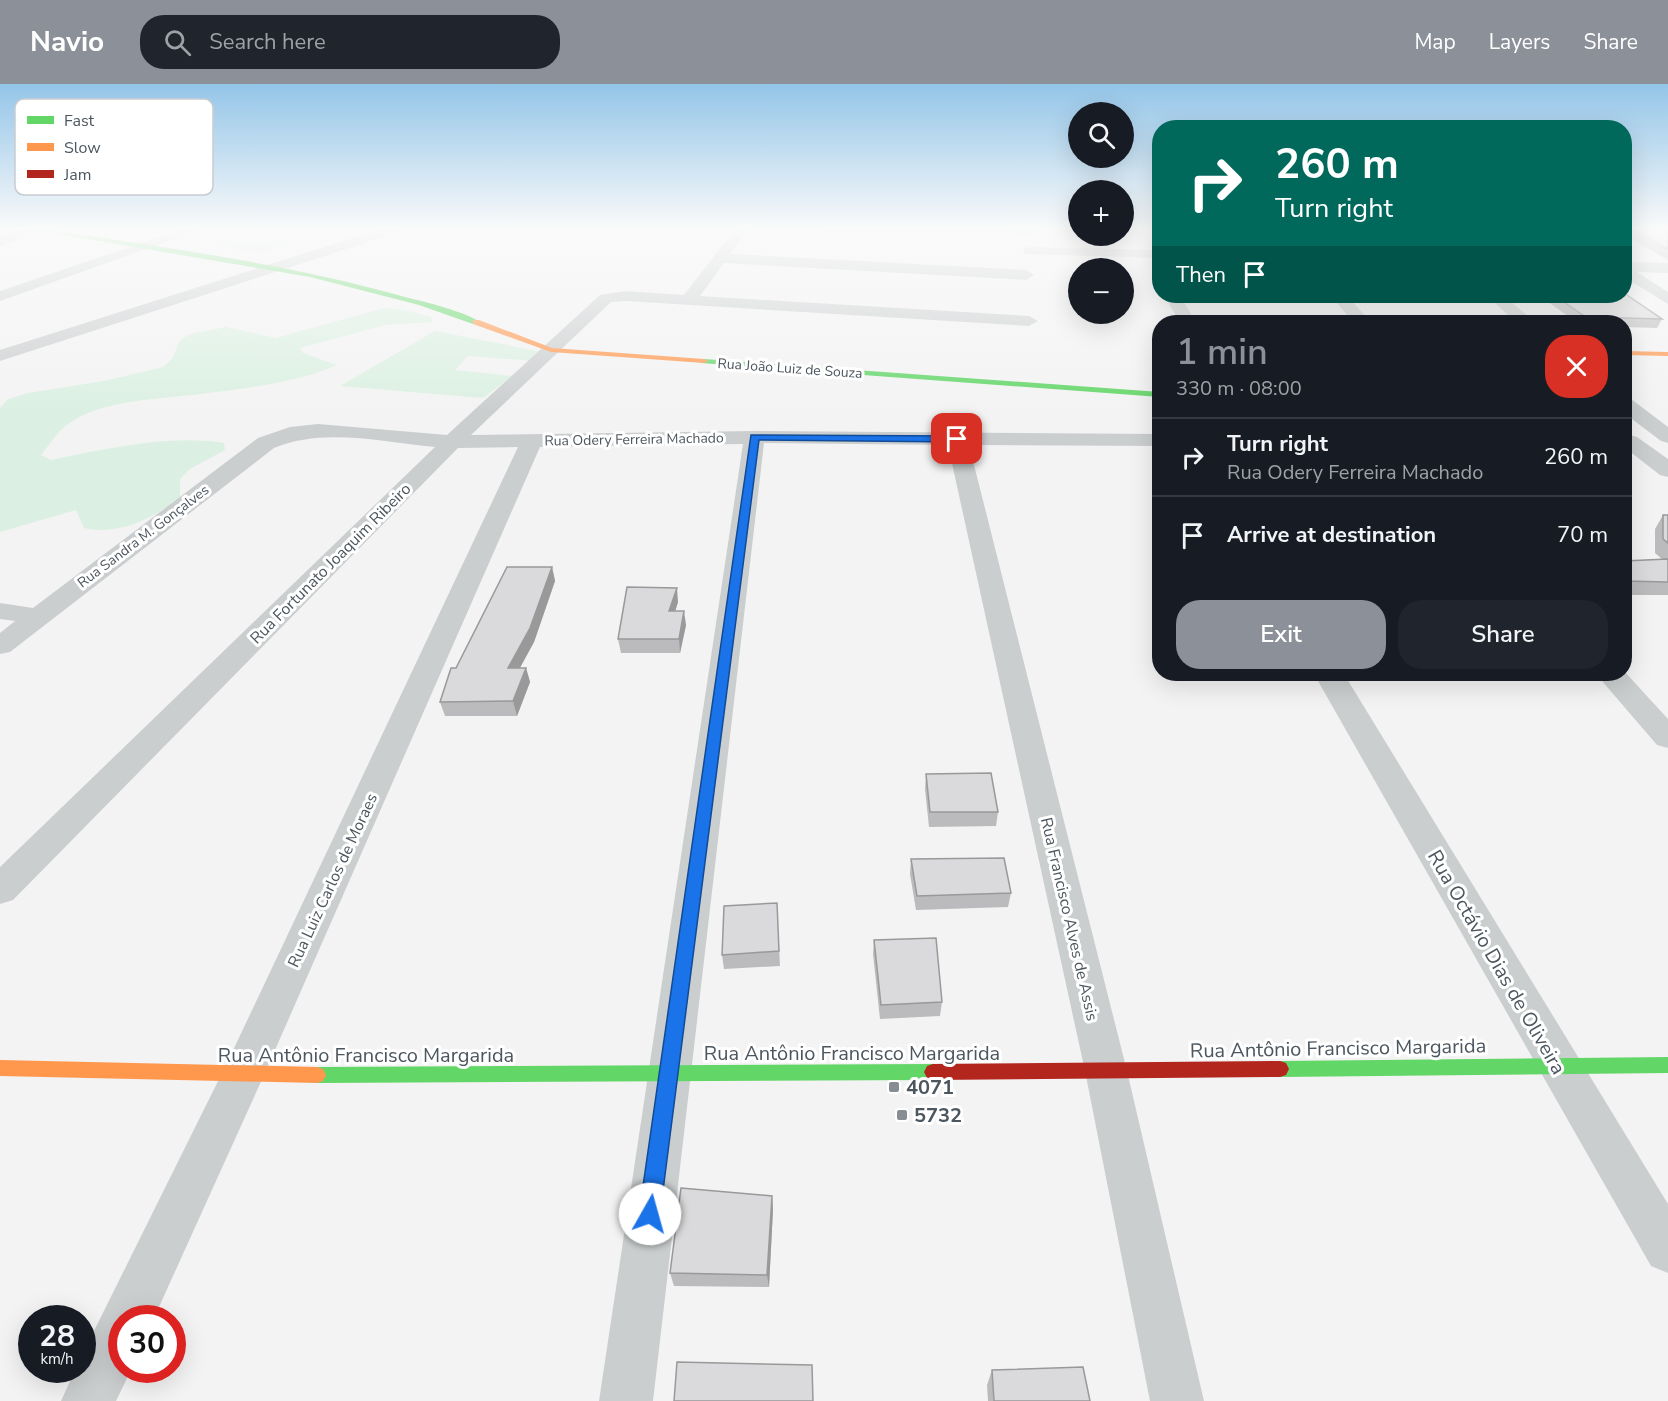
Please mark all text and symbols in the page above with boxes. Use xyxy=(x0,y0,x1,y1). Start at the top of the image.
search box xyxy=(140,15,560,69)
text: Navio xyxy=(30,23,104,61)
icon: search xyxy=(161,26,194,59)
text: Search here xyxy=(209,27,326,57)
text: Map xyxy=(1414,28,1456,56)
text: Layers xyxy=(1489,28,1550,56)
text: Share xyxy=(1583,28,1638,56)
legend xyxy=(15,99,213,195)
map controls xyxy=(1068,102,1134,324)
button: search xyxy=(1068,102,1134,168)
text: Fast xyxy=(64,110,95,132)
text: 260 m xyxy=(1275,136,1399,193)
text: Slow xyxy=(64,137,101,159)
icon: right xyxy=(1176,144,1254,222)
text: Jam xyxy=(63,164,91,186)
button: + xyxy=(1068,180,1134,246)
text: Turn right xyxy=(1275,190,1393,227)
button: − xyxy=(1068,258,1134,324)
icon: arrive xyxy=(1238,258,1271,291)
text: Then xyxy=(1176,260,1226,290)
text: 1 min xyxy=(1176,328,1268,377)
button: close xyxy=(1545,335,1608,398)
street label: Rua João Luiz de Souza xyxy=(717,354,863,383)
text: 330 m · 08:00 xyxy=(1176,375,1302,402)
pin xyxy=(931,413,982,464)
icon: arrive xyxy=(940,422,973,455)
street label: Rua Odery Ferreira Machado xyxy=(544,428,724,451)
text: Turn right xyxy=(1227,429,1328,459)
icon: right xyxy=(1176,441,1209,474)
text: 260 m xyxy=(1544,442,1608,472)
text: Rua Odery Ferreira Machado xyxy=(1227,459,1483,486)
street label: Rua Fortunato Joaquim Ribeiro xyxy=(245,478,416,649)
street label: Rua Sandra M. Gonçalves xyxy=(74,480,213,592)
icon: arrive xyxy=(1176,519,1209,552)
text: Arrive at destination xyxy=(1227,520,1436,550)
text: 70 m xyxy=(1557,520,1608,550)
button: Exit xyxy=(1176,600,1386,669)
button: Share xyxy=(1398,600,1608,669)
street label: Rua Luiz Carlos de Moraes xyxy=(283,790,383,971)
street label: Rua Francisco Alves de Assis xyxy=(1035,815,1103,1023)
street label: Rua Octávio Dias de Oliveira xyxy=(1421,845,1572,1079)
street label: Rua Antônio Francisco Margarida xyxy=(1190,1032,1486,1065)
street label: Rua Antônio Francisco Margarida xyxy=(704,1040,1000,1067)
street label: Rua Antônio Francisco Margarida xyxy=(218,1042,514,1069)
place label: 4071 xyxy=(906,1074,954,1101)
marker: 4071 xyxy=(887,1080,901,1094)
place label: 5732 xyxy=(914,1102,962,1129)
marker: 5732 xyxy=(895,1108,909,1122)
position arrow xyxy=(618,1182,682,1246)
speed limit sign: 30 xyxy=(108,1305,186,1383)
text: 28 xyxy=(39,1316,75,1357)
text: km/h xyxy=(40,1349,74,1369)

